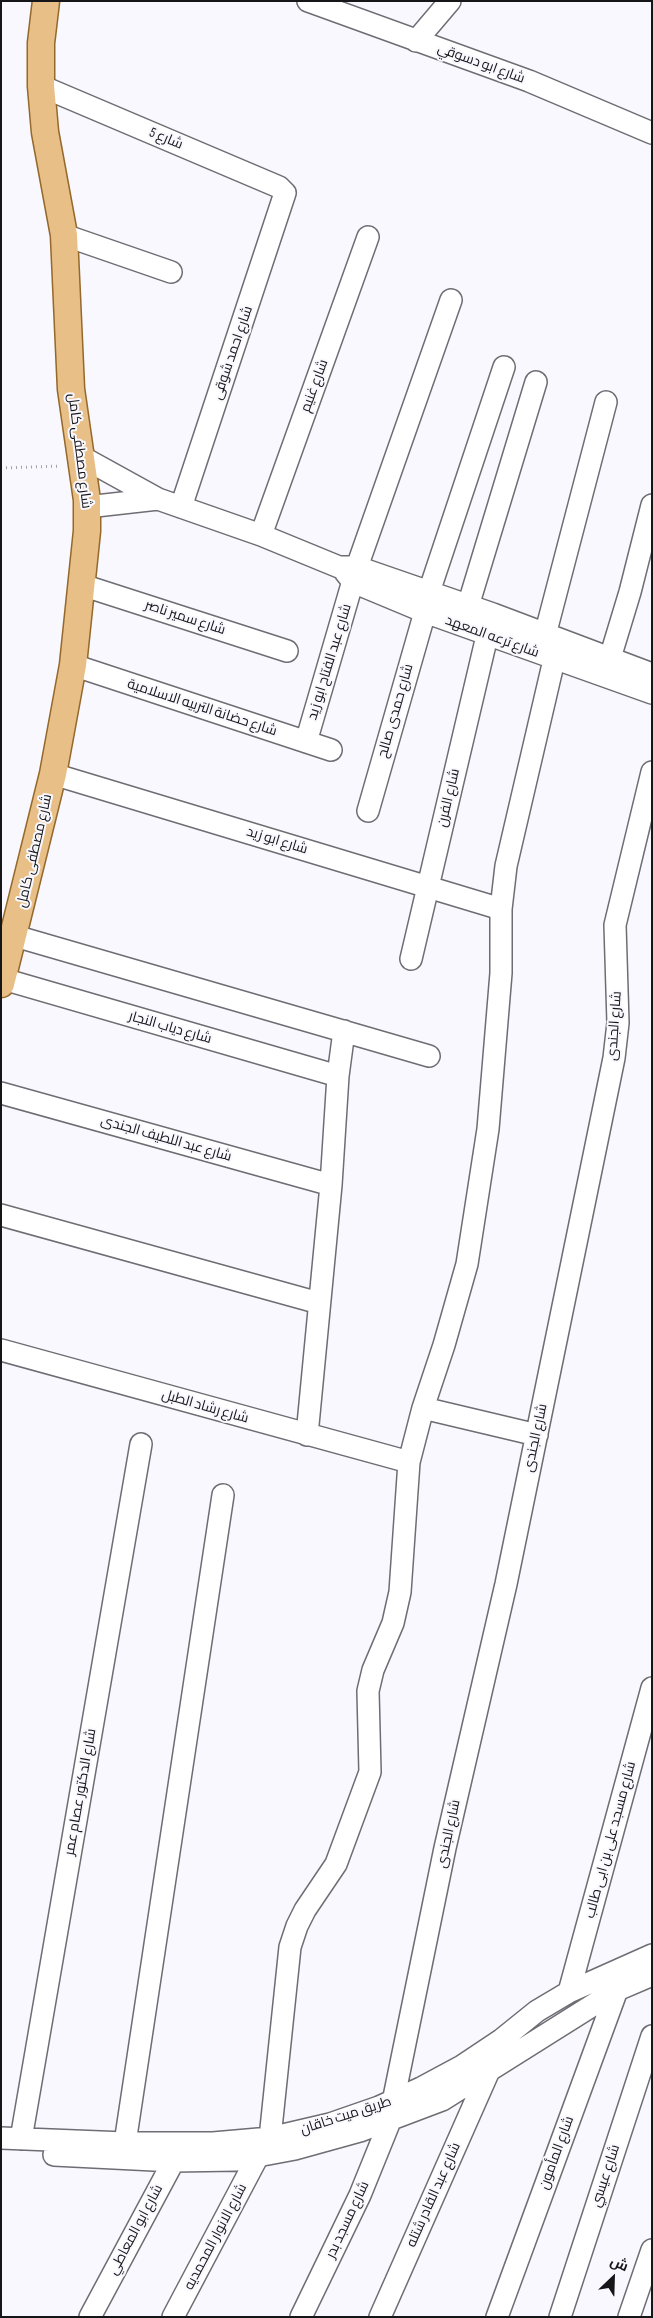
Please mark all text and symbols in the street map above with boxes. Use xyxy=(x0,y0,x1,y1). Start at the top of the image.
street label: شارع ابو دسوقي xyxy=(435,40,527,88)
street label: شارع 5 xyxy=(147,124,185,154)
street label: شارع احمد شوقى xyxy=(209,304,257,402)
street label: شارع غنيم xyxy=(298,357,332,415)
street label: شارع مصطفى كامل xyxy=(64,392,94,510)
street label: شارع سمير ناصر xyxy=(142,597,228,639)
street label: شارع عبد الفتاح ابو زيد xyxy=(304,602,356,722)
street label: شارع ترعه المعهد xyxy=(443,612,541,662)
street label: شارع حمدى صالح xyxy=(375,662,417,760)
street label: شارع حضانة التربيه الاسلامية xyxy=(125,676,279,740)
street label: شارع الفرن xyxy=(434,767,464,829)
street label: شارع مصطفى كامل xyxy=(14,793,56,909)
street label: شارع ابو زيد xyxy=(244,824,310,858)
street label: شارع الجندى xyxy=(604,991,626,1061)
street label: شارع دياب النجار xyxy=(127,1008,213,1048)
street label: شارع عبد اللطيف الجندى xyxy=(99,1112,233,1166)
street label: شارع رشاد الطبل xyxy=(160,1387,250,1427)
street label: شارع الجندى xyxy=(521,1402,551,1474)
street label: شارع الدكتور عصام عمر xyxy=(62,1727,100,1857)
street label: شارع مسجد على بن ابى طالب xyxy=(582,1760,640,1920)
street label: شارع الجندى xyxy=(434,1798,464,1870)
street label: طريق ميت خاقان xyxy=(298,2093,394,2139)
street label: شارع المأمون xyxy=(536,2114,578,2192)
street label: شارع عبد القادر شتله xyxy=(403,2140,465,2250)
street label: شارع عيسي xyxy=(588,2143,624,2209)
street label: شارع مسجد بدر xyxy=(323,2179,373,2261)
street label: شارع الانوار المحمديه xyxy=(181,2181,251,2293)
street label: شارع ابو المعاطي xyxy=(105,2182,167,2278)
text: ش xyxy=(608,2252,631,2275)
north arrow xyxy=(588,2253,638,2303)

